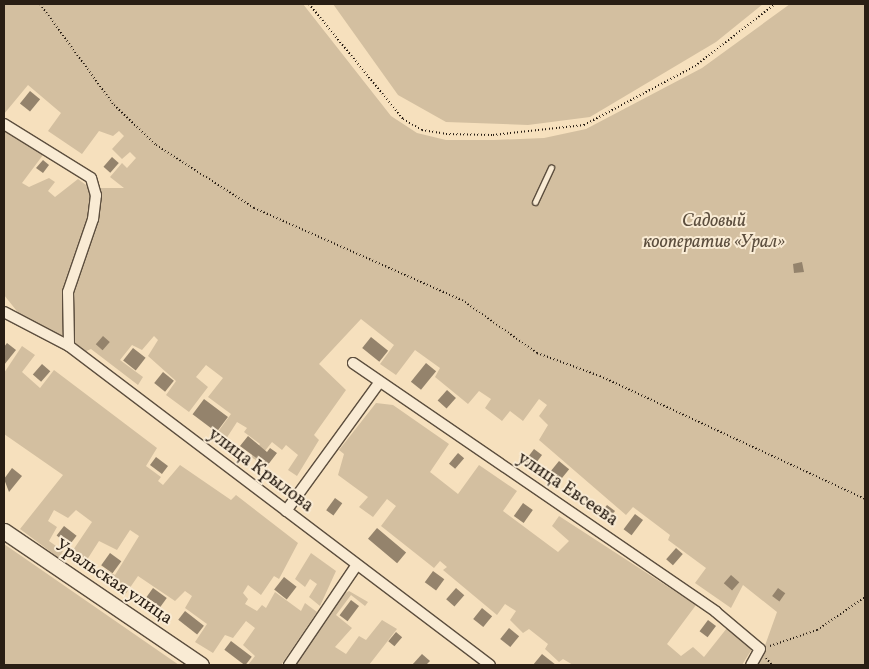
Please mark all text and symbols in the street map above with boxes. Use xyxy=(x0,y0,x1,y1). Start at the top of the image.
park label: Садовый кооператив «Урал» xyxy=(643,212,785,254)
street label: улица Крылова xyxy=(203,424,317,518)
street label: улица Евсеева xyxy=(513,448,621,532)
street label: Уральская улица xyxy=(50,535,176,631)

